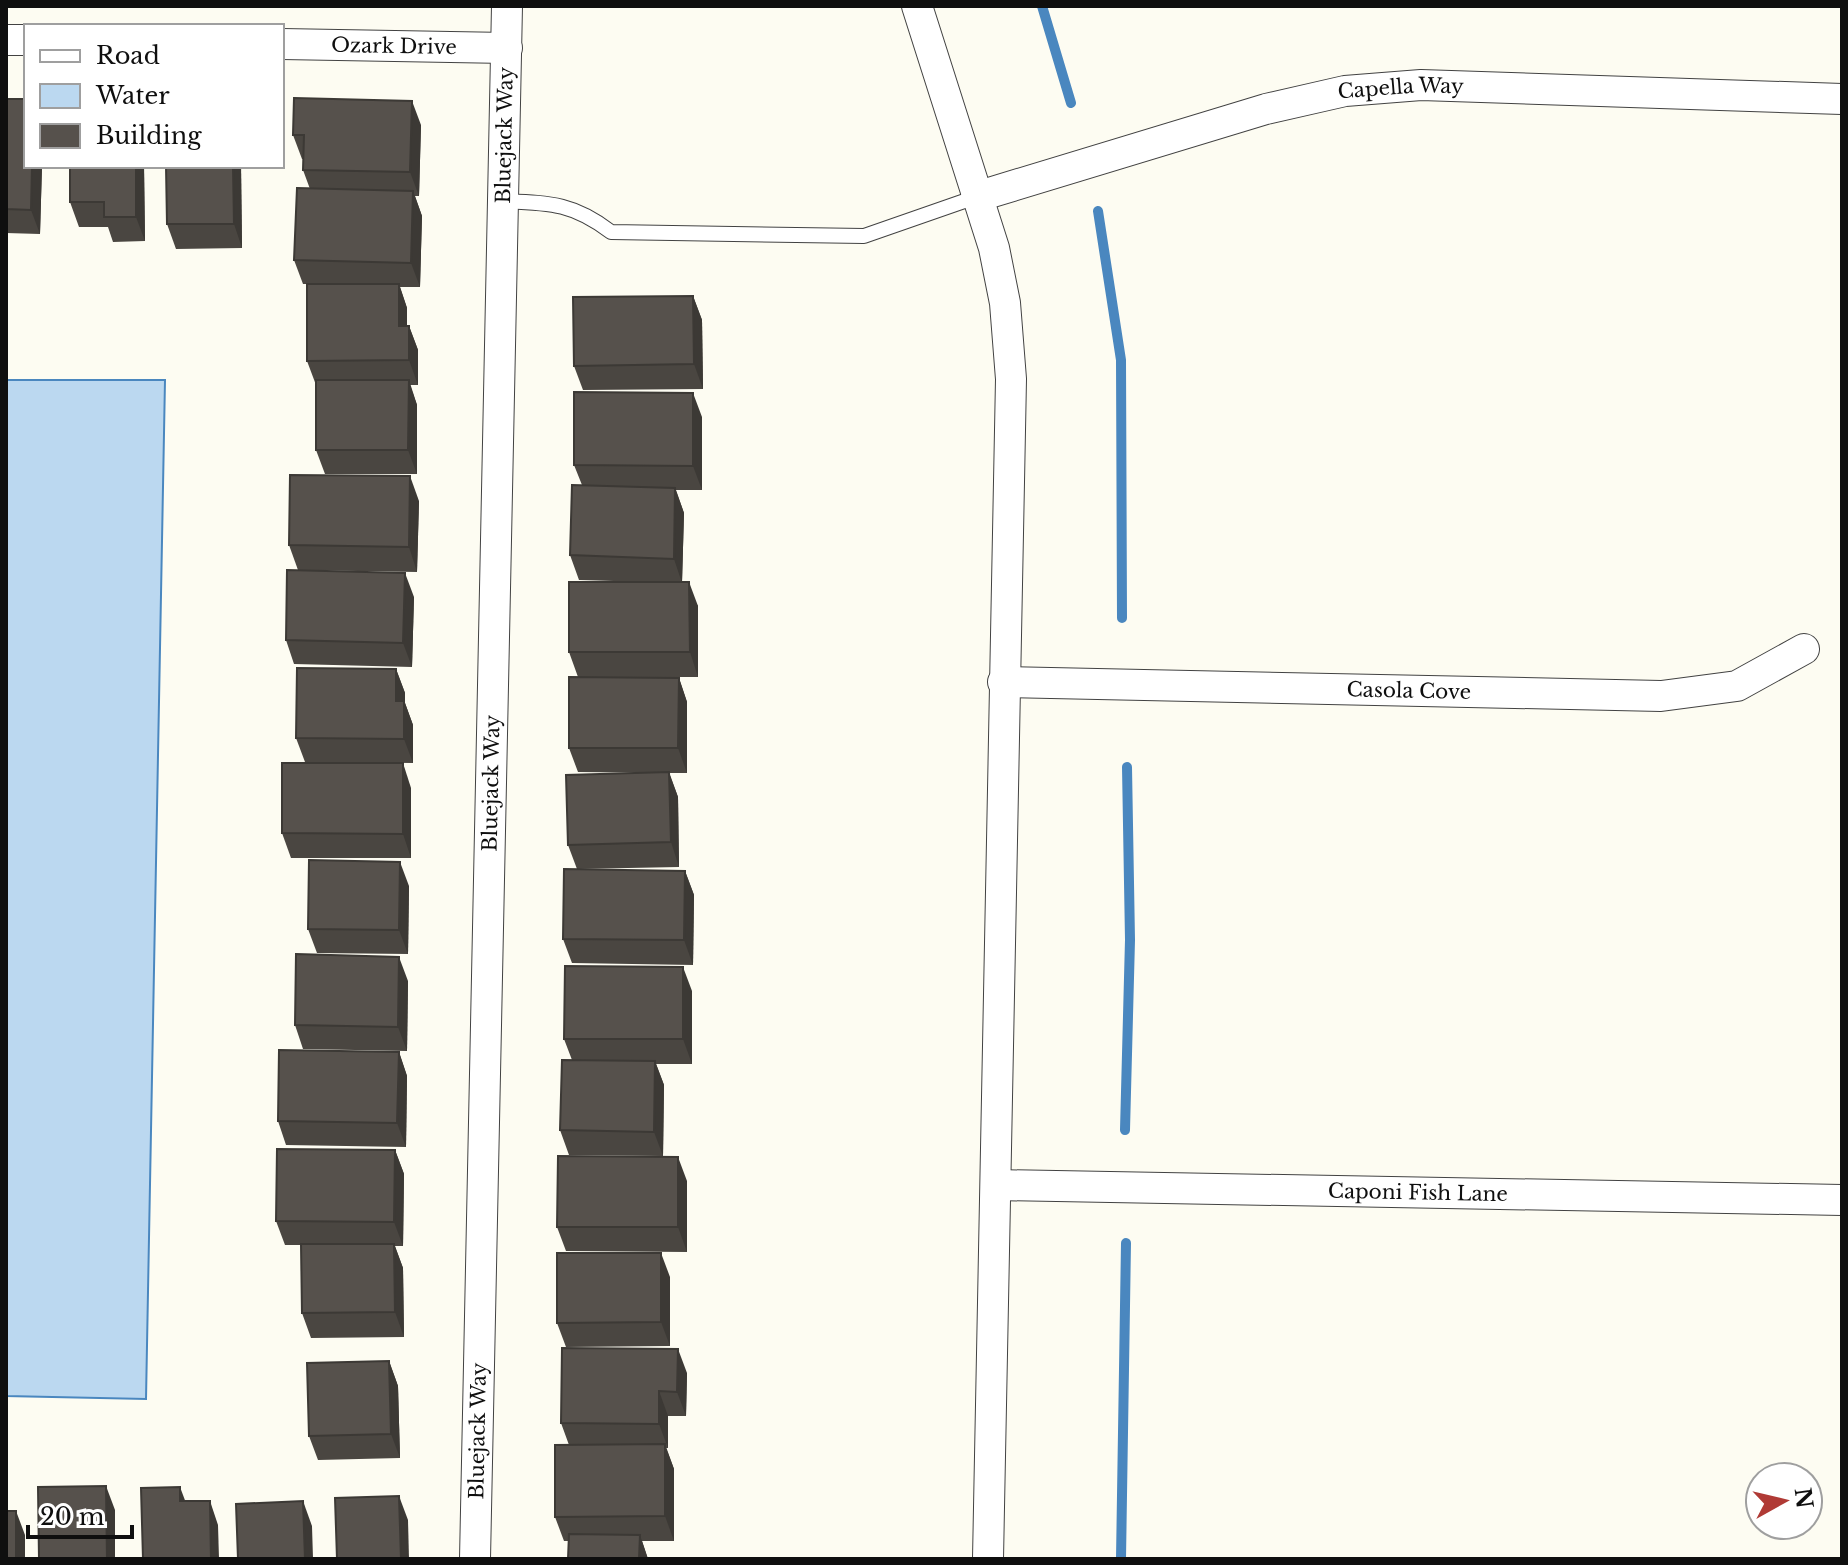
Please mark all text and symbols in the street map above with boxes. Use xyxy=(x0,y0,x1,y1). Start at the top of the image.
legend xyxy=(24,24,284,168)
street label: Ozark Drive xyxy=(331,33,457,59)
text: Road xyxy=(96,41,160,70)
street label: Bluejack Way xyxy=(491,66,518,204)
street label: Capella Way xyxy=(1337,73,1464,104)
text: Water xyxy=(95,81,170,110)
text: Building xyxy=(96,121,202,150)
street label: Casola Cove xyxy=(1346,677,1471,704)
street label: Bluejack Way xyxy=(478,714,504,852)
street label: Caponi Fish Lane xyxy=(1328,1179,1508,1206)
street label: Bluejack Way xyxy=(464,1362,491,1500)
north arrow xyxy=(1744,1461,1824,1541)
text: N xyxy=(1789,1486,1818,1511)
scale bar xyxy=(28,1489,132,1539)
text: 20 m xyxy=(40,1502,105,1531)

